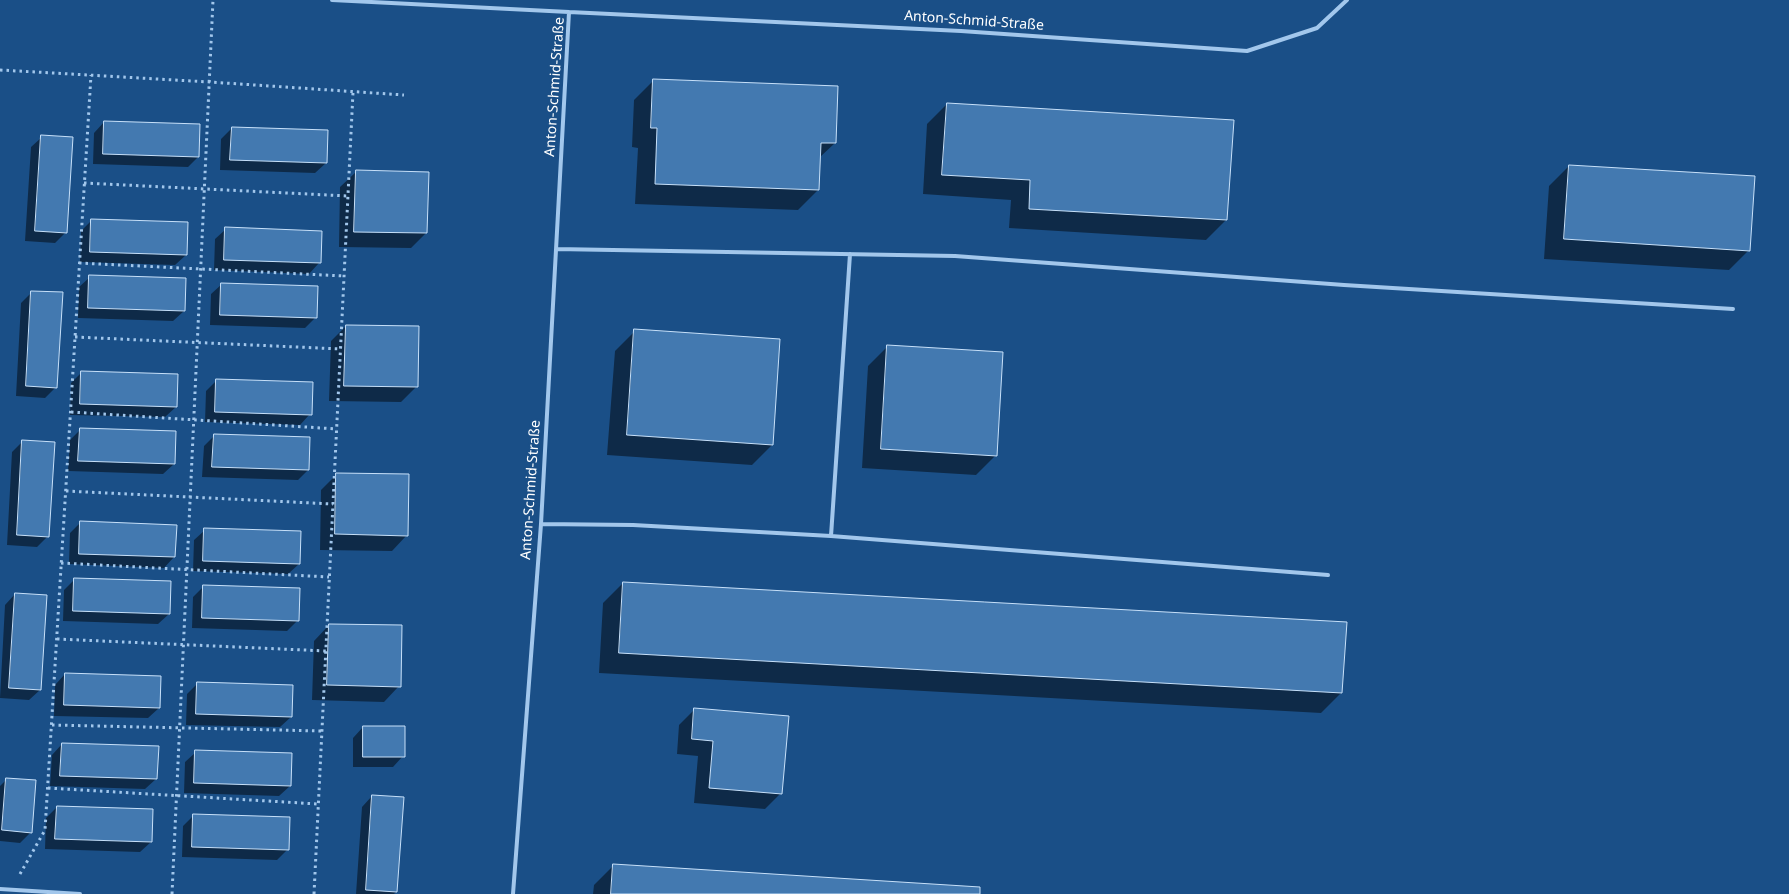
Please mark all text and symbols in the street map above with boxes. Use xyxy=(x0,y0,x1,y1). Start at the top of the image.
street label: Anton-Schmid-Straße xyxy=(904,8,1044,34)
street label: Anton-Schmid-Straße xyxy=(542,17,568,157)
street label: Anton-Schmid-Straße xyxy=(518,420,544,560)

